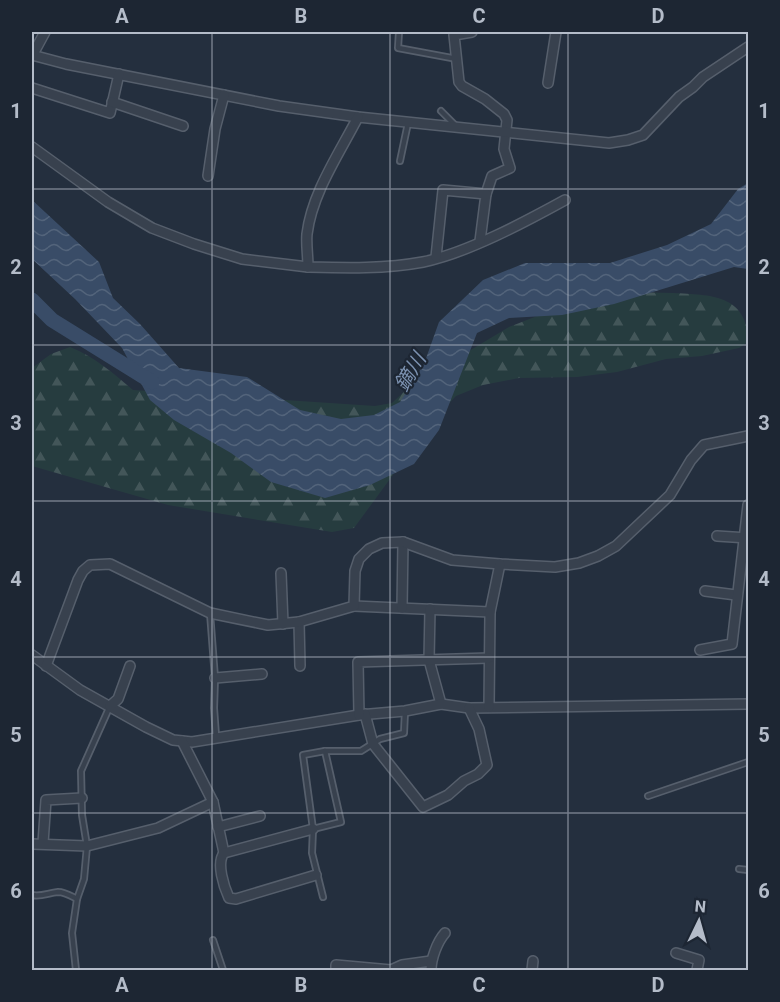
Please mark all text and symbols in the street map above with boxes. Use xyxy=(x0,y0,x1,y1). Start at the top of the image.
text: A xyxy=(115,4,129,28)
text: B xyxy=(295,4,307,28)
text: C xyxy=(472,4,486,28)
text: D xyxy=(652,4,665,28)
text: 1 xyxy=(10,99,22,123)
text: 1 xyxy=(758,99,770,123)
text: 2 xyxy=(10,255,22,279)
text: 2 xyxy=(758,255,770,279)
water label: 鏑川 xyxy=(389,347,432,395)
text: 3 xyxy=(10,411,22,435)
text: 3 xyxy=(758,411,770,435)
text: 4 xyxy=(10,567,22,591)
text: 4 xyxy=(758,567,770,591)
text: 5 xyxy=(10,723,22,747)
text: 5 xyxy=(758,723,770,747)
text: 6 xyxy=(10,879,22,903)
text: 6 xyxy=(758,879,770,903)
north arrow xyxy=(669,891,729,951)
text: N xyxy=(694,897,707,917)
text: A xyxy=(115,973,129,997)
text: B xyxy=(295,973,307,997)
text: C xyxy=(472,973,486,997)
text: D xyxy=(652,973,665,997)

